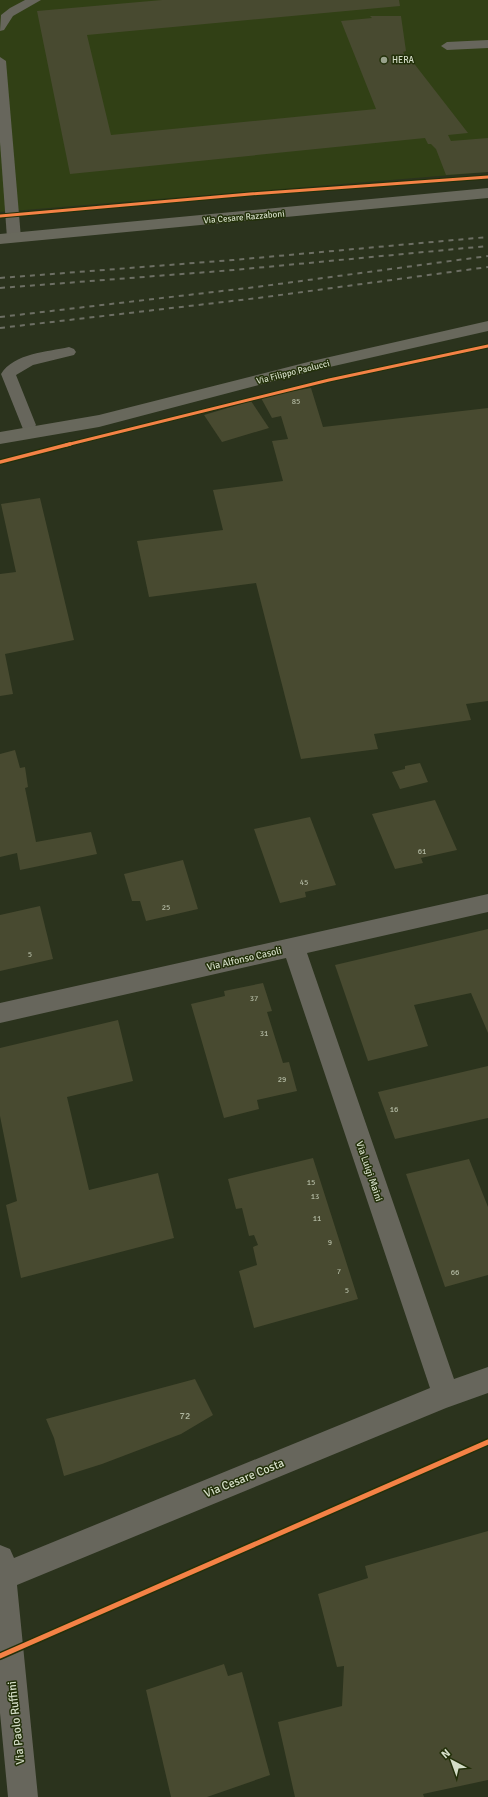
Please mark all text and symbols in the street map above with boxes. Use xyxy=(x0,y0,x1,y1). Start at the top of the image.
marker: HERA xyxy=(379,55,389,65)
place label: HERA xyxy=(392,55,415,66)
street label: Via Cesare Razzaboni xyxy=(203,208,285,227)
street label: Via Filippo Paolucci xyxy=(255,358,331,387)
house number: 85 xyxy=(292,396,300,406)
house number: 61 xyxy=(418,846,426,856)
house number: 45 xyxy=(300,877,308,887)
house number: 25 xyxy=(162,902,170,912)
street label: Via Alfonso Casoli xyxy=(206,945,283,973)
house number: 5 xyxy=(28,949,32,959)
house number: 37 xyxy=(250,993,258,1003)
house number: 31 xyxy=(260,1028,268,1038)
house number: 29 xyxy=(278,1074,286,1084)
house number: 16 xyxy=(390,1104,398,1114)
street label: Via Luigi Maini xyxy=(353,1140,385,1203)
house number: 15 xyxy=(307,1177,315,1187)
house number: 13 xyxy=(311,1191,319,1201)
house number: 11 xyxy=(313,1213,321,1223)
house number: 9 xyxy=(328,1237,332,1247)
house number: 7 xyxy=(337,1266,341,1276)
house number: 66 xyxy=(451,1267,459,1277)
house number: 5 xyxy=(345,1285,349,1295)
house number: 72 xyxy=(180,1410,190,1422)
street label: Via Cesare Costa xyxy=(202,1456,286,1501)
street label: Via Paolo Ruffini xyxy=(5,1680,28,1765)
north arrow xyxy=(432,1741,472,1781)
text: N xyxy=(439,1746,453,1761)

